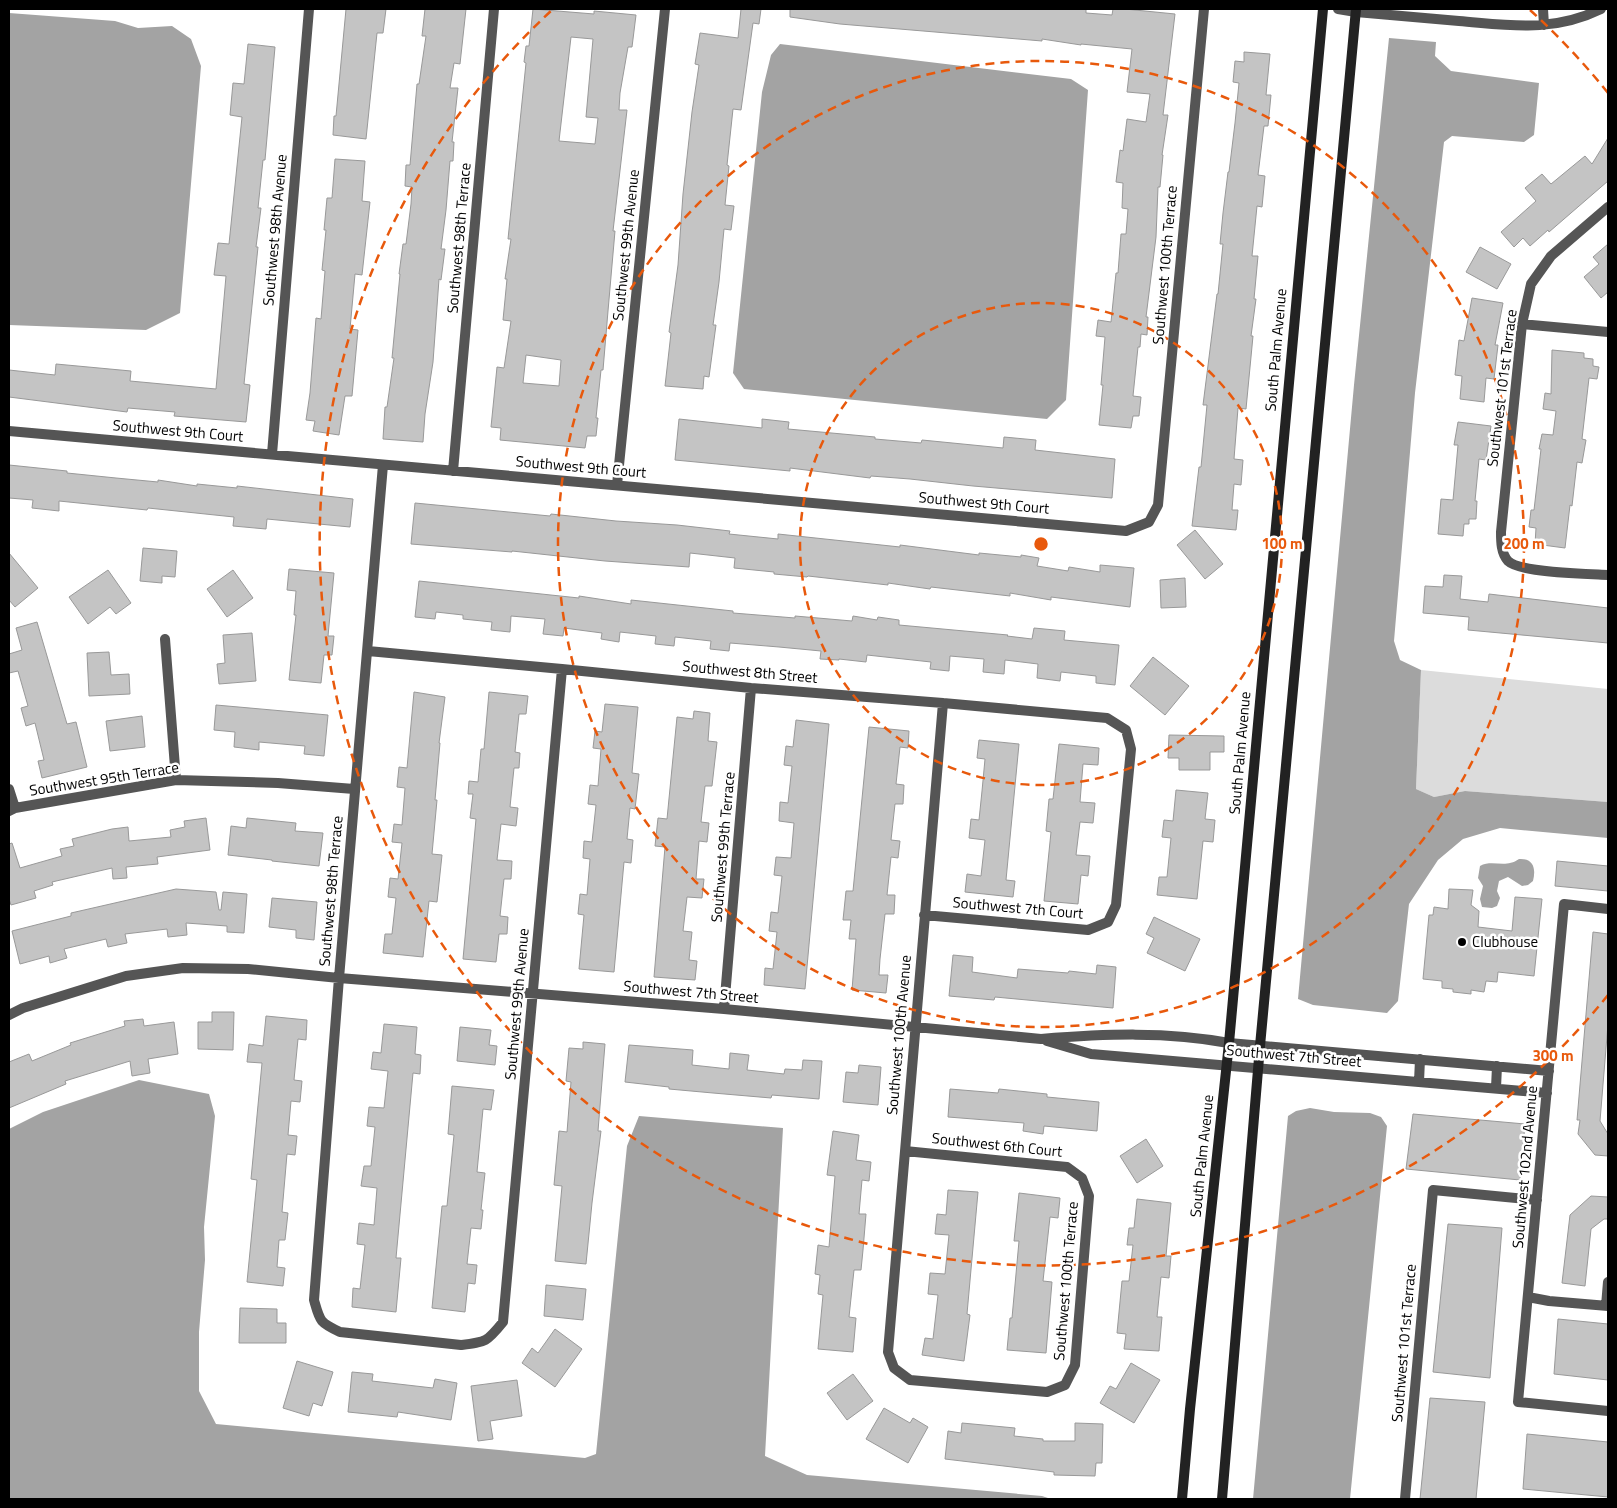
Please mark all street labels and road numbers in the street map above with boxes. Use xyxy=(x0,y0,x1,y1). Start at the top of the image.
street label: Southwest 98th Avenue xyxy=(256,153,293,307)
street label: Southwest 98th Terrace xyxy=(440,162,477,314)
street label: Southwest 99th Avenue xyxy=(606,168,645,322)
street label: Southwest 100th Terrace xyxy=(1146,184,1183,345)
street label: South Palm Avenue xyxy=(1259,288,1292,412)
street label: Southwest 101st Terrace xyxy=(1480,308,1523,468)
street label: Southwest 9th Court xyxy=(112,413,245,448)
street label: Southwest 9th Court xyxy=(515,449,648,484)
street label: Southwest 9th Court xyxy=(918,485,1051,520)
street label: Southwest 8th Street xyxy=(682,654,819,689)
street label: South Palm Avenue xyxy=(1223,691,1256,815)
street label: Southwest 95th Terrace xyxy=(27,755,180,802)
street label: Southwest 99th Terrace xyxy=(704,771,741,923)
street label: Southwest 98th Terrace xyxy=(312,815,349,967)
street label: Southwest 7th Court xyxy=(952,890,1085,925)
street label: Southwest 99th Avenue xyxy=(498,927,535,1081)
street label: Southwest 100th Avenue xyxy=(880,954,917,1116)
street label: Southwest 7th Street xyxy=(623,974,760,1009)
street label: Southwest 7th Street xyxy=(1226,1038,1363,1073)
street label: Southwest 102nd Avenue xyxy=(1506,1085,1543,1249)
street label: South Palm Avenue xyxy=(1184,1093,1219,1218)
street label: Southwest 6th Court xyxy=(931,1126,1064,1163)
street label: Southwest 100th Terrace xyxy=(1047,1200,1084,1361)
street label: Southwest 101st Terrace xyxy=(1385,1263,1422,1423)

